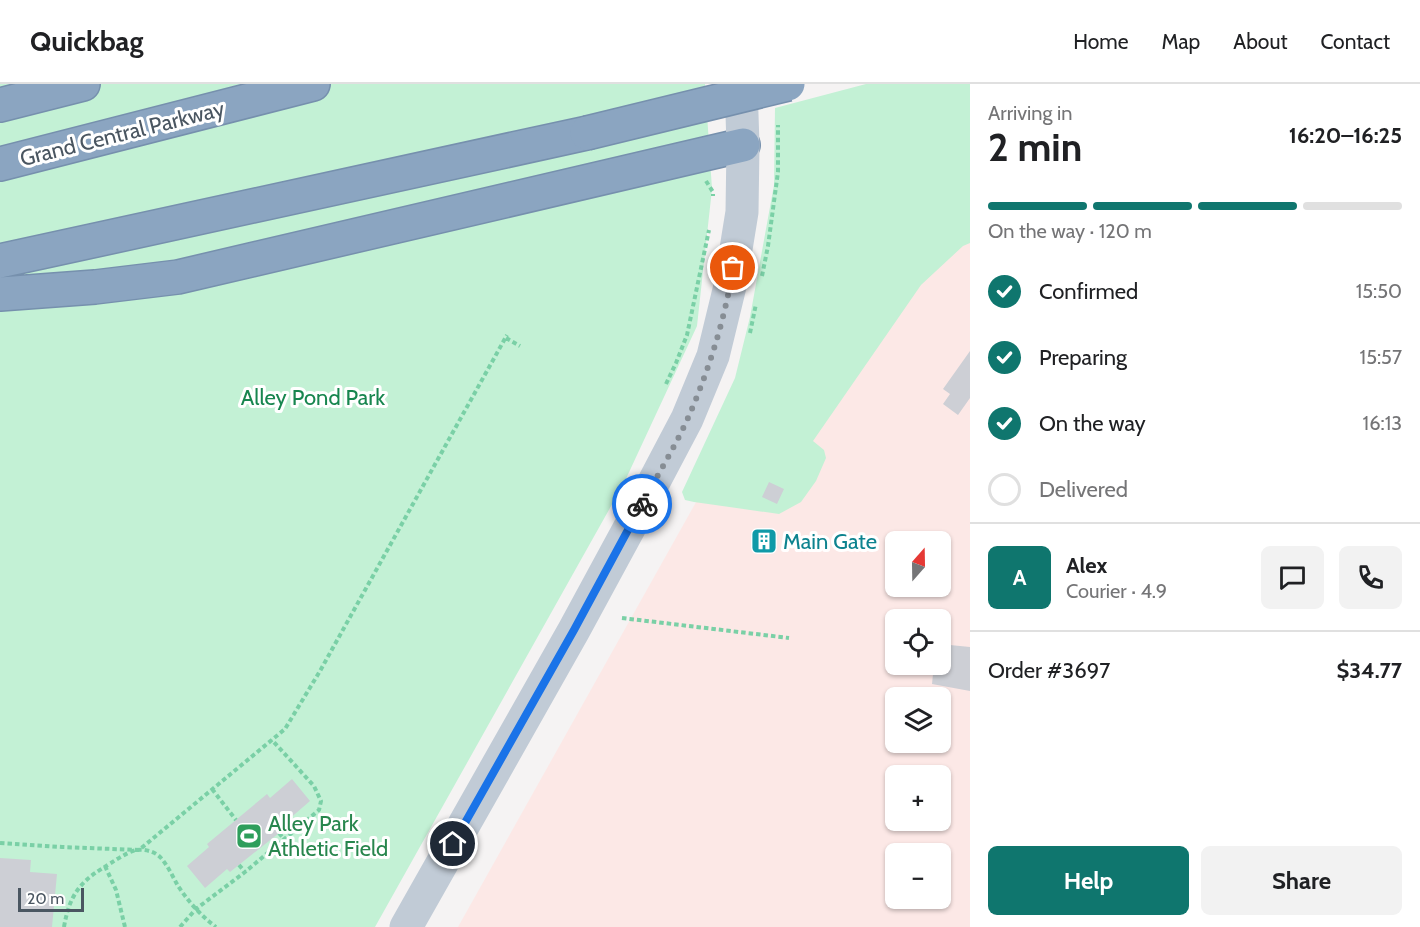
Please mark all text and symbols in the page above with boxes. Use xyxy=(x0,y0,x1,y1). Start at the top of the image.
text: Quickbag xyxy=(30,24,144,58)
text: Home xyxy=(1073,29,1129,54)
text: Map xyxy=(1162,29,1200,54)
text: About xyxy=(1233,29,1287,54)
text: Contact xyxy=(1320,29,1390,54)
street label: Grand Central Parkway xyxy=(17,95,227,172)
text: Arriving in xyxy=(988,101,1072,125)
text: 16:20–16:25 xyxy=(1289,122,1402,149)
text: 2 min xyxy=(988,123,1082,171)
text: On the way · 120 m xyxy=(988,219,1152,243)
pin xyxy=(707,242,758,293)
icon: bag xyxy=(716,251,749,284)
icon: check xyxy=(988,275,1021,308)
text: Confirmed xyxy=(1039,278,1138,305)
text: 15:50 xyxy=(1356,279,1402,303)
icon: check xyxy=(988,341,1021,374)
text: Preparing xyxy=(1039,344,1127,371)
text: 15:57 xyxy=(1360,345,1402,369)
park label: Alley Pond Park xyxy=(241,384,385,411)
icon: check xyxy=(988,407,1021,440)
text: On the way xyxy=(1039,410,1146,437)
text: 16:13 xyxy=(1363,411,1402,435)
courier xyxy=(612,474,672,534)
text: Delivered xyxy=(1039,476,1128,503)
icon: bike xyxy=(626,488,659,521)
building icon: Main Gate xyxy=(749,526,779,556)
place label: Main Gate xyxy=(783,528,877,555)
north arrow xyxy=(885,531,951,597)
map controls xyxy=(885,531,951,909)
button: chat xyxy=(1261,546,1324,609)
button: phone xyxy=(1339,546,1402,609)
text: Alex xyxy=(1066,552,1107,579)
text: A xyxy=(1013,564,1026,591)
text: Courier · 4.9 xyxy=(1066,579,1167,603)
button: locate xyxy=(885,609,951,675)
text: Order #3697 xyxy=(988,657,1110,684)
text: $34.77 xyxy=(1336,657,1402,684)
button: layers xyxy=(885,687,951,753)
button: + xyxy=(885,765,951,831)
place label: Alley Park Athletic Field xyxy=(268,810,388,862)
pin xyxy=(427,818,478,869)
sports icon: Alley Park Athletic Field xyxy=(234,821,264,851)
icon: home xyxy=(436,827,469,860)
button: − xyxy=(885,843,951,909)
button: Help xyxy=(988,846,1189,915)
button: Share xyxy=(1201,846,1402,915)
scale bar xyxy=(18,885,84,912)
text: 20 m xyxy=(27,889,64,908)

